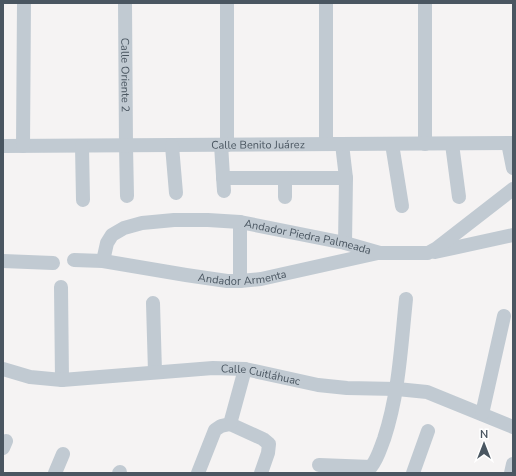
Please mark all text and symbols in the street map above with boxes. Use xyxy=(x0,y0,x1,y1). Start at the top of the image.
street label: Calle Oriente 2 xyxy=(118,38,133,112)
street label: Calle Benito Juárez xyxy=(211,137,305,152)
street label: Andador Piedra Palmeada xyxy=(243,216,373,258)
street label: Andador Armenta xyxy=(197,266,288,289)
street label: Calle Cuitláhuac xyxy=(221,361,302,388)
north arrow xyxy=(464,424,504,464)
text: N xyxy=(480,427,488,442)

